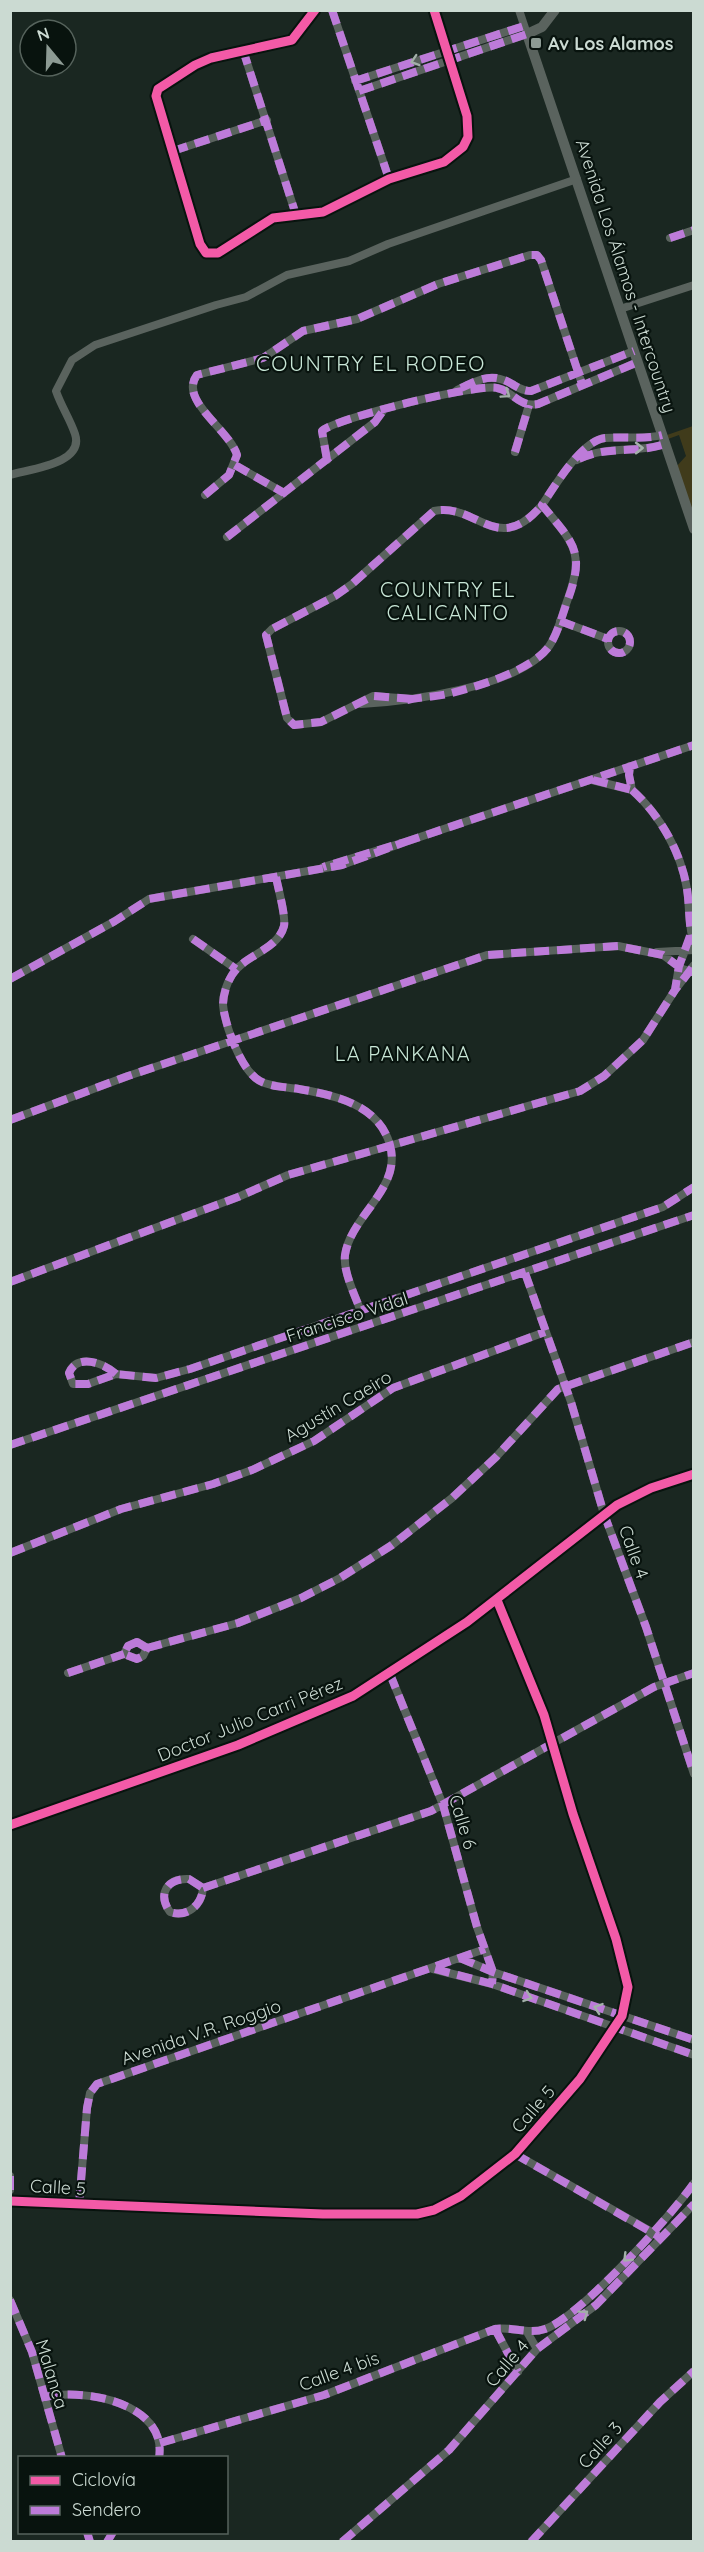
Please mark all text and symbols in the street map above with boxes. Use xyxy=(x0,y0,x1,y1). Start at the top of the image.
north arrow xyxy=(18,18,78,78)
text: N xyxy=(34,22,52,45)
place label: Av Los Alamos xyxy=(548,32,674,55)
marker: Av Los Alamos xyxy=(529,36,543,50)
one-way arrow xyxy=(410,54,421,66)
street label: Avenida Los Álamos - Intercountry xyxy=(571,136,681,416)
district label: COUNTRY EL RODEO xyxy=(256,350,486,376)
one-way arrow xyxy=(499,387,510,398)
one-way arrow xyxy=(634,442,643,454)
district label: COUNTRY EL CALICANTO xyxy=(380,577,516,625)
district label: LA PANKANA xyxy=(335,1041,471,1066)
street label: Francisco Vidal xyxy=(283,1287,411,1347)
street label: Agustín Caeiro xyxy=(280,1365,396,1447)
street label: Calle 4 xyxy=(614,1522,654,1582)
street label: Doctor Julio Carri Pérez xyxy=(154,1671,346,1767)
street label: Calle 6 xyxy=(444,1792,482,1852)
one-way arrow xyxy=(522,1989,533,2002)
street label: Avenida V.R. Roggio xyxy=(118,1994,284,2070)
one-way arrow xyxy=(593,2003,604,2015)
street label: Calle 5 xyxy=(506,2080,560,2138)
street label: Calle 5 xyxy=(30,2174,86,2200)
one-way arrow xyxy=(623,2252,634,2262)
one-way arrow xyxy=(577,2311,588,2322)
street label: Calle 4 xyxy=(480,2335,534,2391)
street label: Malanca xyxy=(31,2336,73,2412)
street label: Calle 4 bis xyxy=(296,2346,382,2396)
street label: Calle 3 xyxy=(573,2417,627,2473)
legend xyxy=(18,2456,228,2534)
text: Ciclovía xyxy=(72,2468,136,2491)
text: Sendero xyxy=(72,2498,141,2521)

